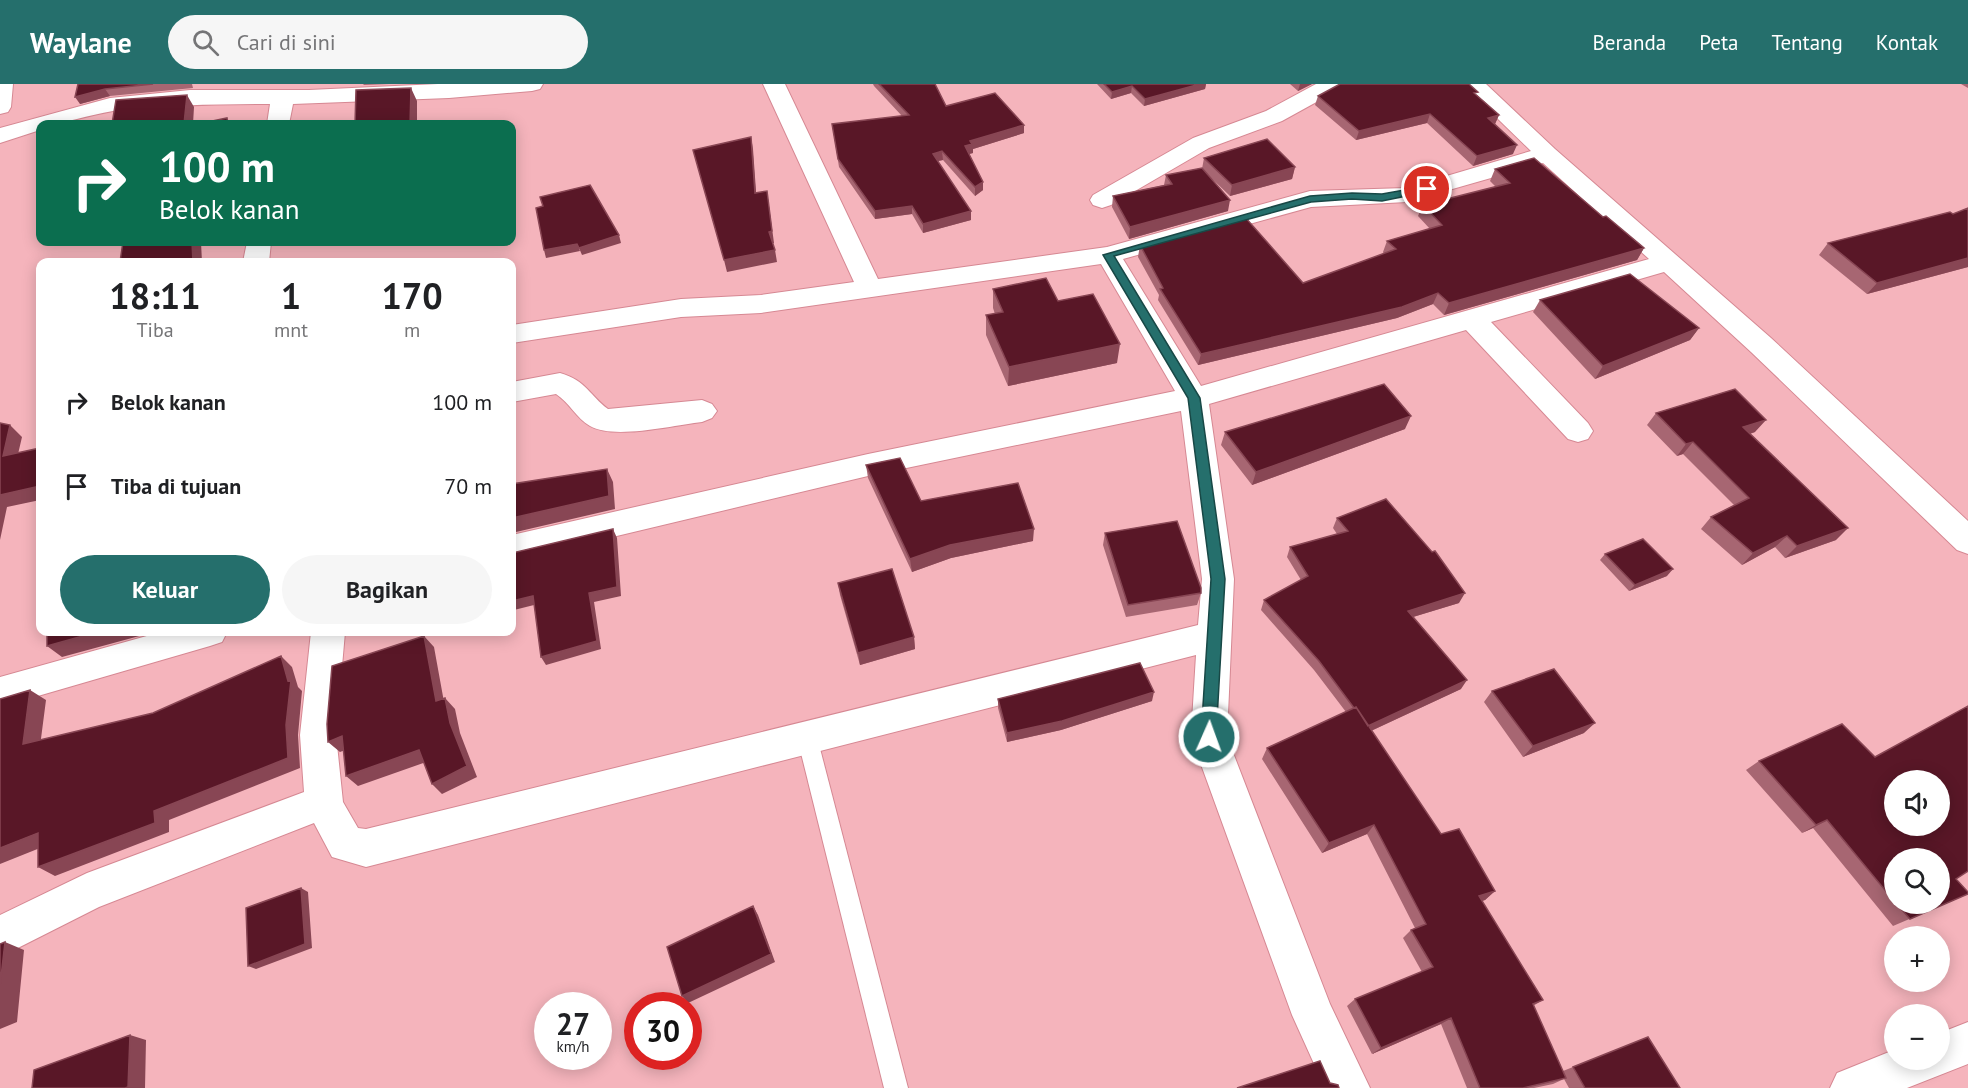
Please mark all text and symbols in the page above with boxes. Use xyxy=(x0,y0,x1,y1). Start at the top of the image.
search box xyxy=(168,15,588,69)
text: Waylane xyxy=(30,24,132,61)
icon: search xyxy=(189,26,222,59)
text: Cari di sini xyxy=(237,28,336,56)
text: Beranda xyxy=(1593,29,1666,56)
text: Peta xyxy=(1699,29,1738,56)
text: Tentang xyxy=(1771,29,1843,56)
text: Kontak xyxy=(1876,29,1938,56)
text: 100 m xyxy=(159,139,275,194)
icon: right xyxy=(60,144,138,222)
pin xyxy=(1401,163,1452,214)
icon: arrive xyxy=(1410,172,1443,205)
text: Belok kanan xyxy=(159,192,299,226)
text: 18:11 xyxy=(109,272,201,319)
text: 1 xyxy=(281,272,301,319)
text: 170 xyxy=(381,272,443,319)
text: Tiba xyxy=(136,317,174,343)
text: mnt xyxy=(274,317,308,343)
text: m xyxy=(404,317,420,343)
icon: right xyxy=(60,386,93,419)
text: Belok kanan xyxy=(111,388,226,416)
text: 100 m xyxy=(432,388,492,416)
icon: arrive xyxy=(60,470,93,503)
text: Tiba di tujuan xyxy=(111,472,241,500)
text: 70 m xyxy=(444,472,492,500)
button: Keluar xyxy=(60,555,270,624)
button: Bagikan xyxy=(282,555,492,624)
position arrow xyxy=(1177,705,1241,769)
map controls xyxy=(1884,770,1950,1070)
button: sound xyxy=(1884,770,1950,836)
button: search xyxy=(1884,848,1950,914)
button: + xyxy=(1884,926,1950,992)
speed limit sign: 30 xyxy=(624,992,702,1070)
text: 27 xyxy=(556,1004,590,1043)
button: − xyxy=(1884,1004,1950,1070)
text: km/h xyxy=(557,1037,589,1056)

